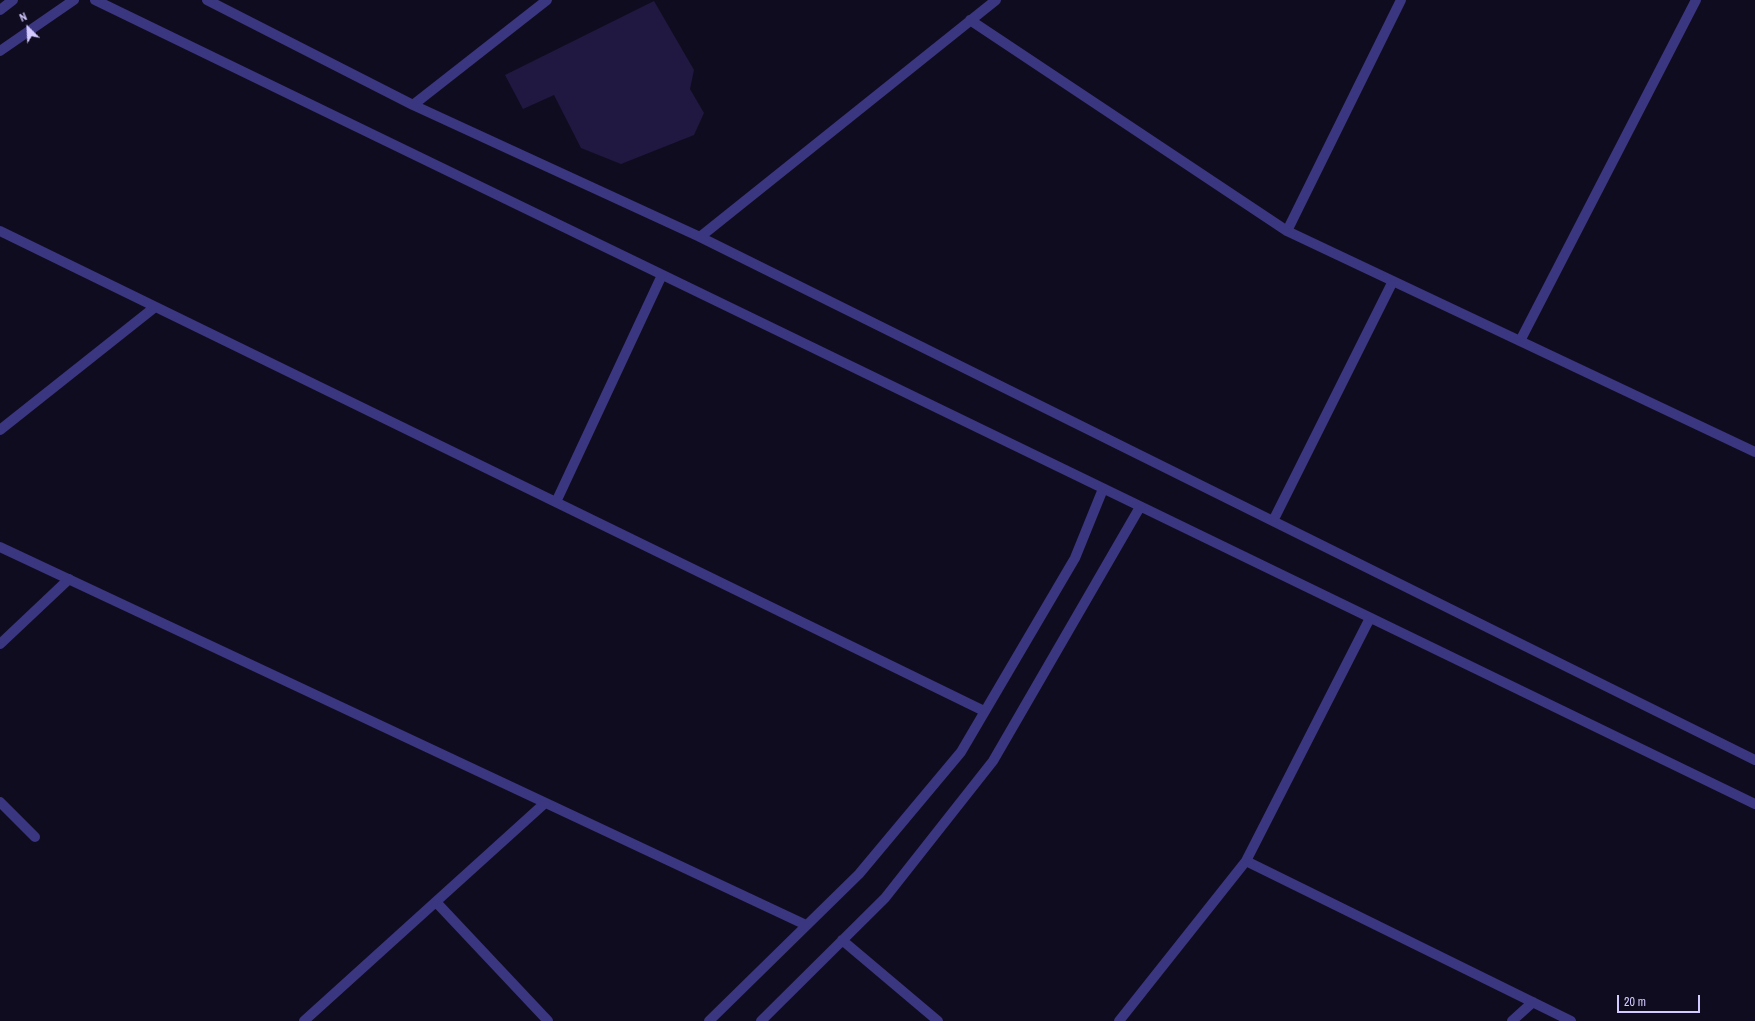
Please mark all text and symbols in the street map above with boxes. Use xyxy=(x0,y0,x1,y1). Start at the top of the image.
north arrow xyxy=(8,8,48,48)
text: N xyxy=(17,9,29,25)
scale bar xyxy=(1619,987,1702,1013)
text: 20 m xyxy=(1624,994,1646,1010)

